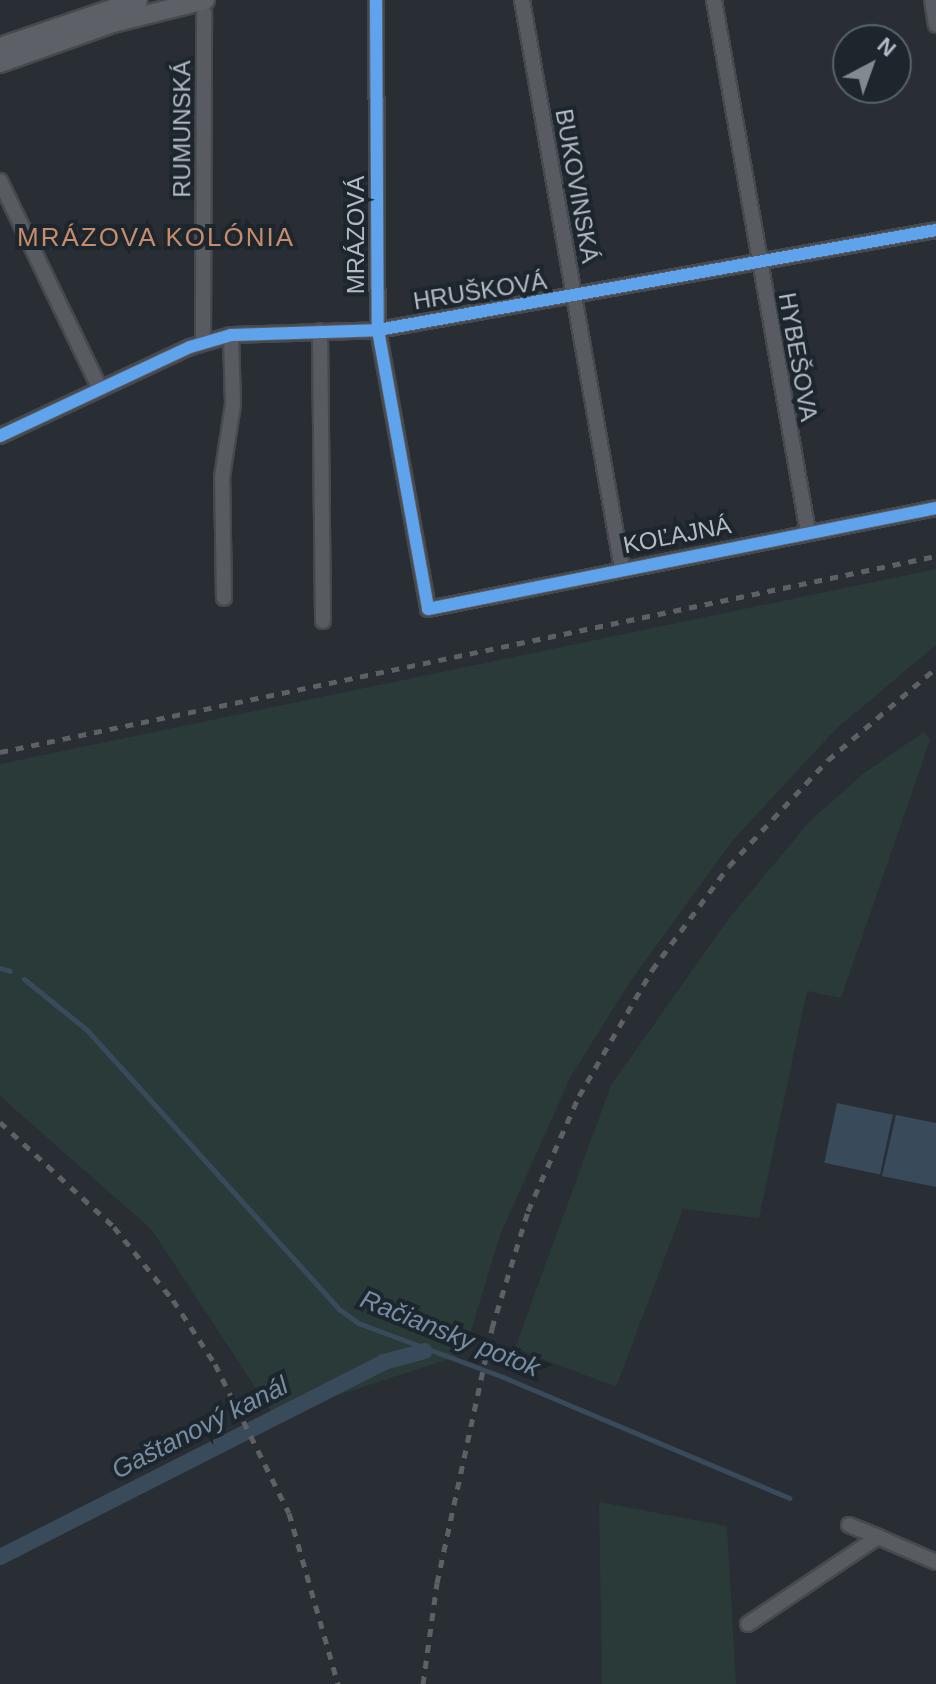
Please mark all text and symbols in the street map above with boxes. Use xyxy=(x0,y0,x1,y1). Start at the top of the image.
north arrow xyxy=(832,24,912,104)
text: N xyxy=(873,32,901,62)
street label: RUMUNSKÁ xyxy=(168,60,196,198)
street label: BUKOVINSKÁ xyxy=(549,107,605,265)
street label: MRÁZOVÁ xyxy=(342,176,370,294)
district label: MRÁZOVA KOLÓNIA xyxy=(16,222,296,254)
street label: HRUŠKOVÁ xyxy=(411,266,549,316)
street label: HYBEŠOVA xyxy=(773,290,823,424)
street label: KOĽAJNÁ xyxy=(621,510,733,560)
water label: Račiansky potok xyxy=(356,1284,544,1384)
water label: Gaštanový kanál xyxy=(107,1370,293,1486)

